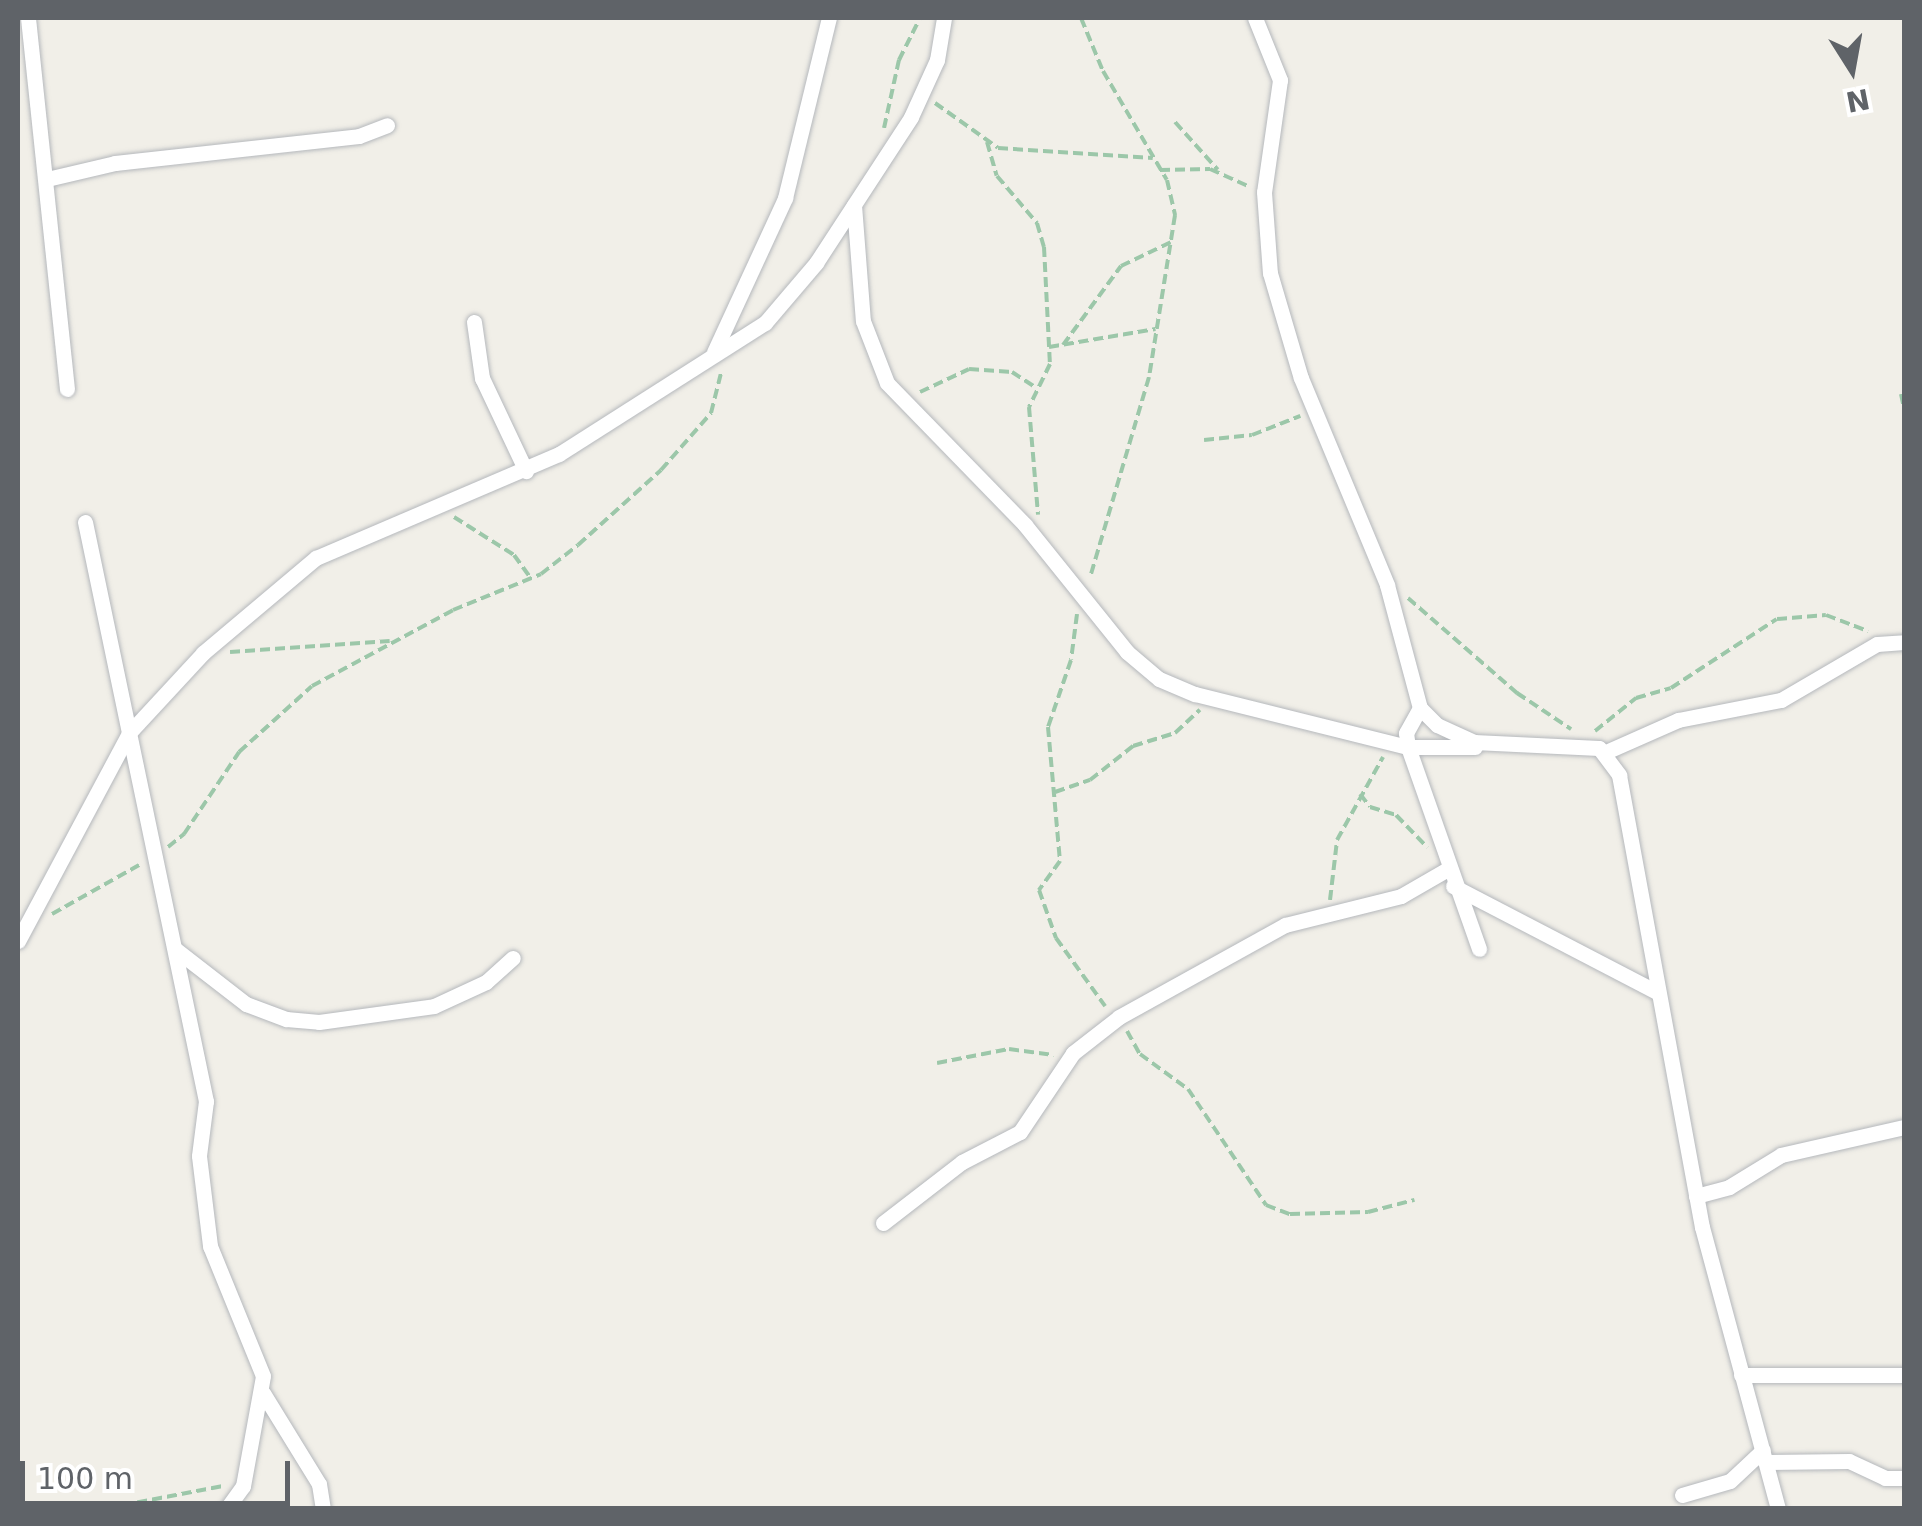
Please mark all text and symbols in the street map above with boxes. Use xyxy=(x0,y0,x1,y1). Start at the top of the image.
north arrow xyxy=(1802,20,1902,120)
text: N xyxy=(1843,82,1872,118)
scale bar xyxy=(25,1441,295,1503)
text: 100 m xyxy=(37,1461,133,1496)

